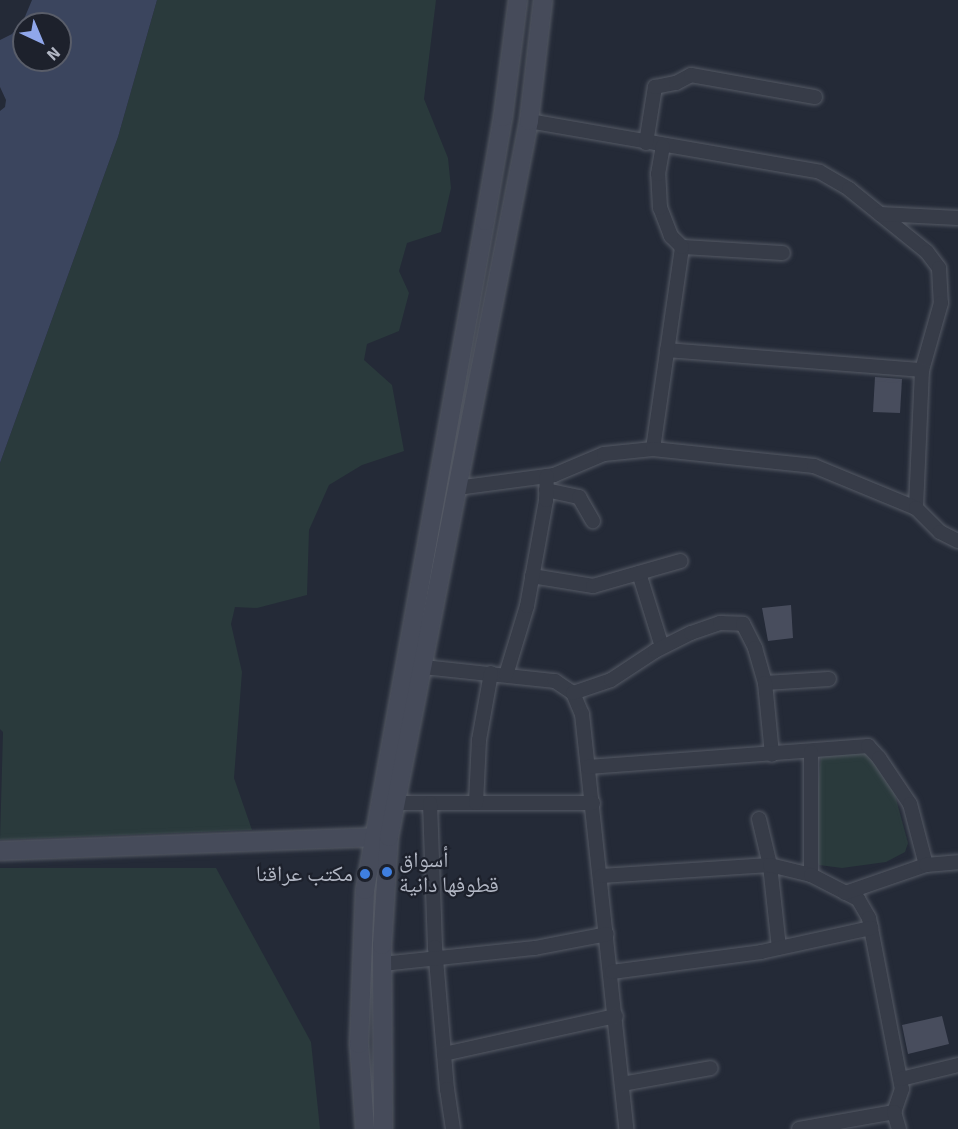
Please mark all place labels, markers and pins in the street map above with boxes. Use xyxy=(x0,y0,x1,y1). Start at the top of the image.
place label: أسواق قطوفها دانية xyxy=(399,846,499,897)
place label: مكتب عراقنا xyxy=(256,861,353,887)
marker: أسواق قطوفها دانية xyxy=(380,865,394,879)
marker: مكتب عراقنا xyxy=(358,867,372,881)

